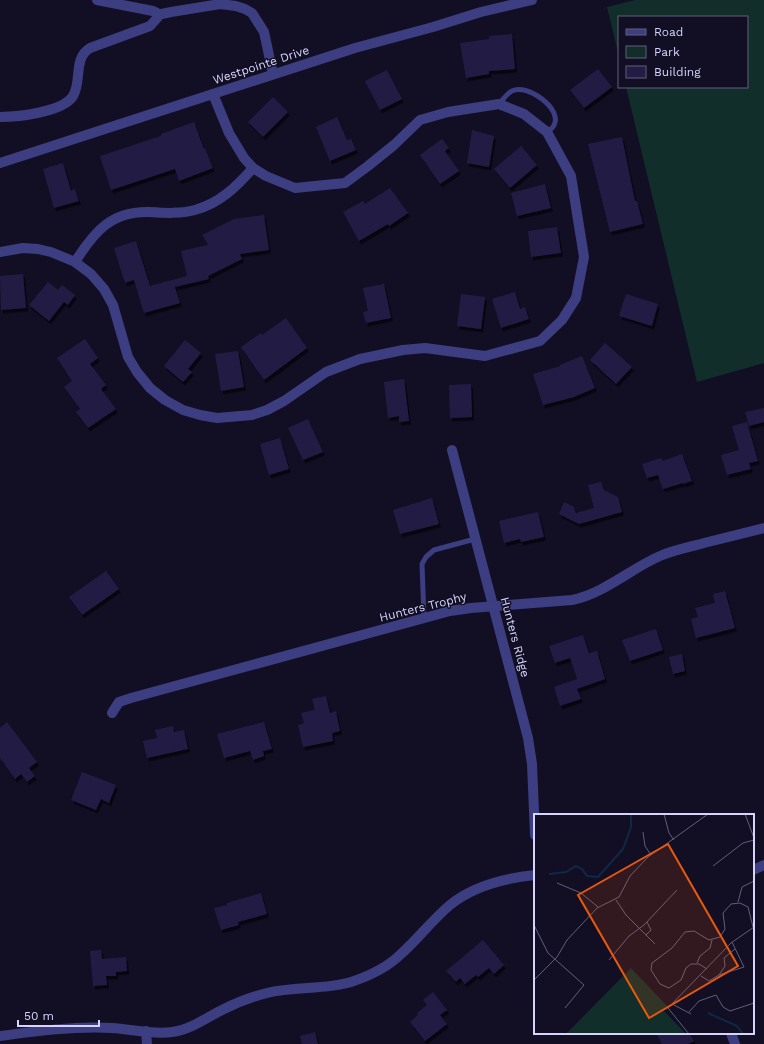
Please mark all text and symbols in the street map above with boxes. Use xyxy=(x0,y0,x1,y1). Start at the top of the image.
legend xyxy=(618,16,748,88)
text: Road xyxy=(654,25,683,39)
street label: Westpointe Drive xyxy=(211,43,311,87)
text: Park xyxy=(654,45,680,59)
text: Building xyxy=(654,65,701,79)
street label: Hunters Trophy xyxy=(378,589,469,625)
street label: Hunters Ridge xyxy=(498,595,532,679)
inset map xyxy=(534,814,754,1034)
scale bar xyxy=(18,1002,99,1028)
text: 50 m xyxy=(24,1009,54,1023)

